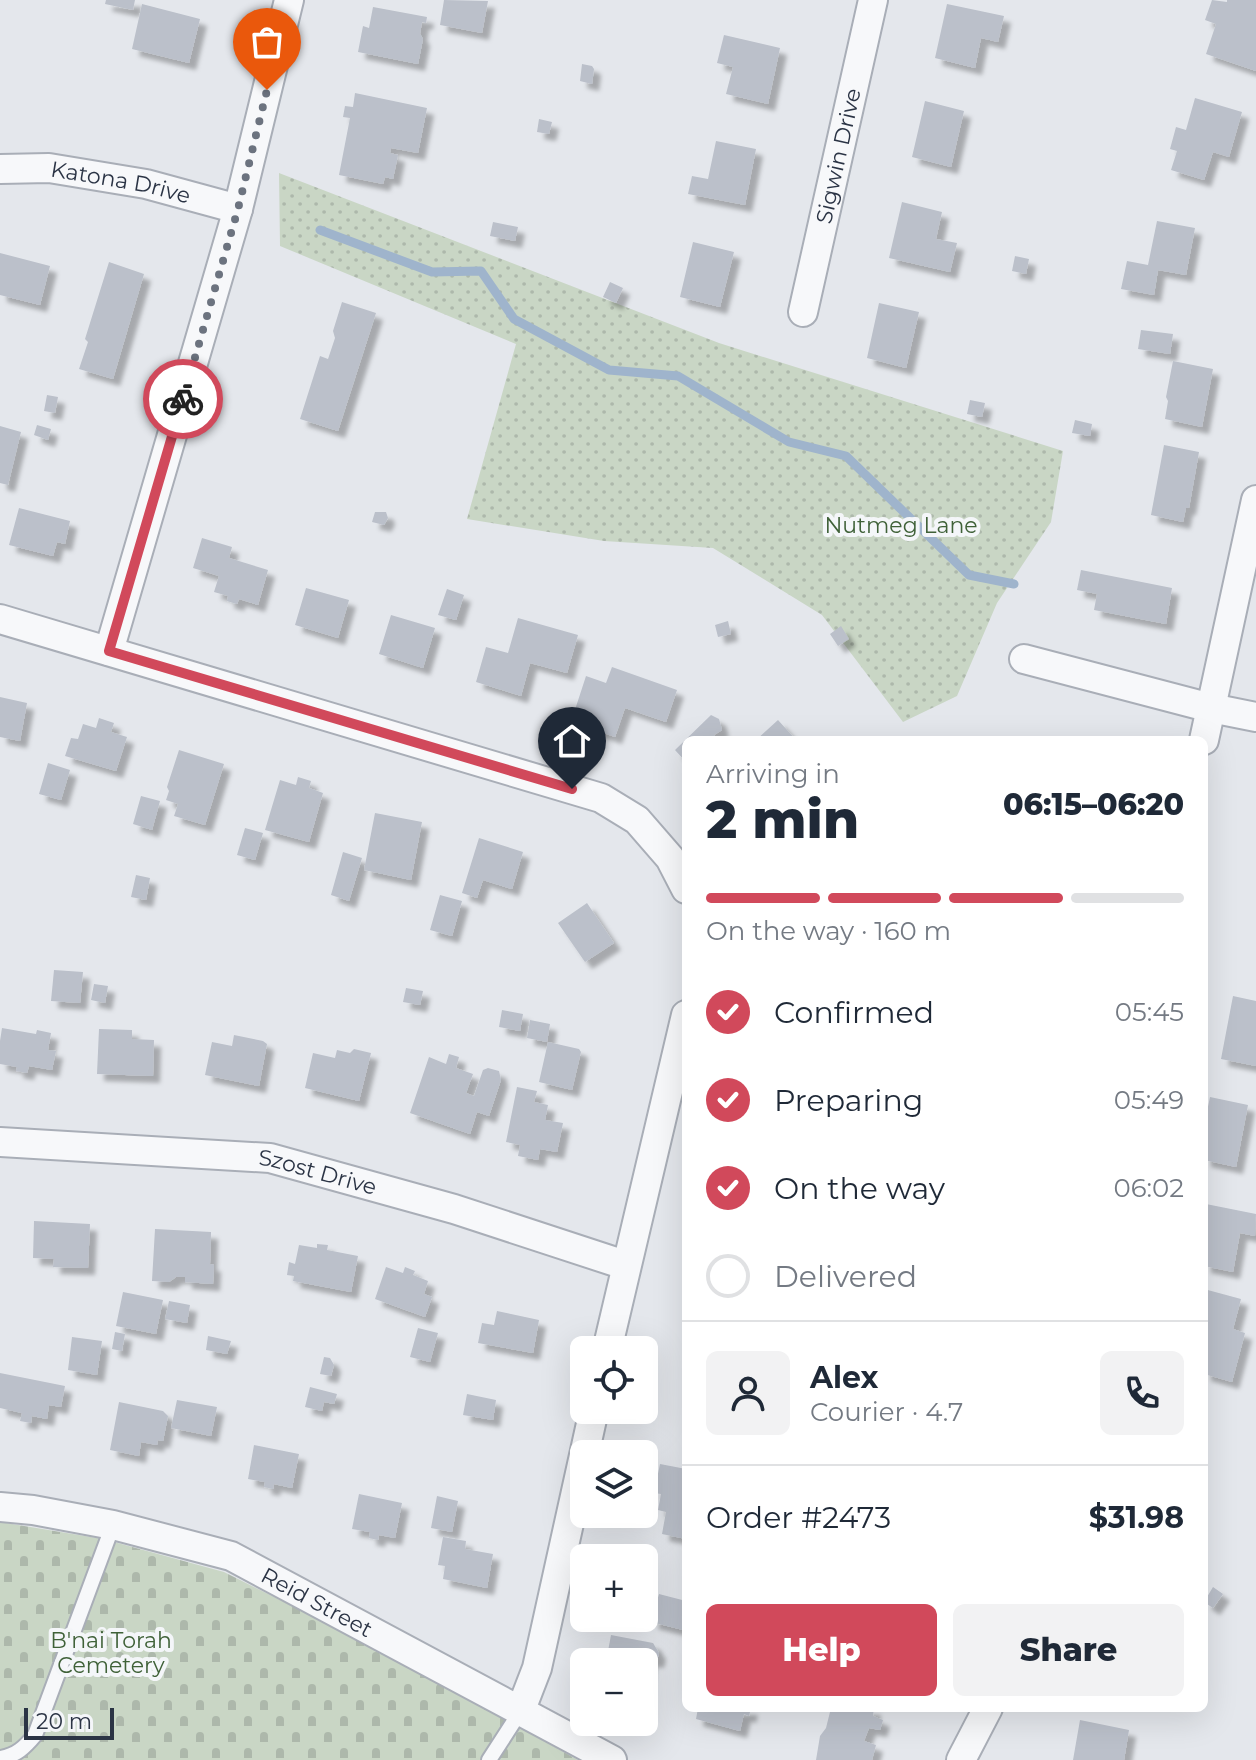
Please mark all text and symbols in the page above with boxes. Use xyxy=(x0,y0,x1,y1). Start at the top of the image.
pin xyxy=(233,8,301,90)
icon: bag xyxy=(245,20,289,64)
street label: Sigwin Drive xyxy=(810,86,866,226)
street label: Katona Drive xyxy=(49,155,194,209)
courier xyxy=(143,359,223,439)
icon: bike xyxy=(161,377,205,421)
park label: Nutmeg Lane xyxy=(824,512,978,539)
pin xyxy=(538,707,606,789)
icon: home xyxy=(550,719,594,763)
text: Arriving in xyxy=(706,758,840,790)
text: 06:15–06:20 xyxy=(1003,786,1184,823)
text: 2 min xyxy=(706,788,859,851)
text: On the way · 160 m xyxy=(706,915,951,947)
icon: check xyxy=(706,990,750,1034)
text: Confirmed xyxy=(774,994,934,1031)
text: 05:45 xyxy=(1115,996,1184,1028)
icon: check xyxy=(706,1078,750,1122)
text: Preparing xyxy=(774,1082,923,1119)
text: 05:49 xyxy=(1114,1084,1184,1116)
street label: Szost Drive xyxy=(258,1144,380,1200)
icon: check xyxy=(706,1166,750,1210)
text: On the way xyxy=(774,1170,945,1207)
text: 06:02 xyxy=(1113,1172,1184,1204)
text: Delivered xyxy=(774,1258,917,1295)
map controls xyxy=(570,1336,658,1736)
button: locate xyxy=(570,1336,658,1424)
button: person xyxy=(706,1351,790,1435)
button: phone xyxy=(1100,1351,1184,1435)
text: Alex xyxy=(810,1359,878,1396)
text: Courier · 4.7 xyxy=(810,1396,963,1428)
button: layers xyxy=(570,1440,658,1528)
text: Order #2473 xyxy=(706,1499,891,1536)
text: $31.98 xyxy=(1089,1499,1184,1536)
button: + xyxy=(570,1544,658,1632)
street label: Reid Street xyxy=(257,1561,377,1643)
button: Help xyxy=(706,1604,937,1696)
button: Share xyxy=(953,1604,1184,1696)
park label: B'nai Torah Cemetery xyxy=(50,1627,172,1679)
button: − xyxy=(570,1648,658,1736)
scale bar xyxy=(24,1704,114,1740)
text: 20 m xyxy=(36,1708,92,1735)

